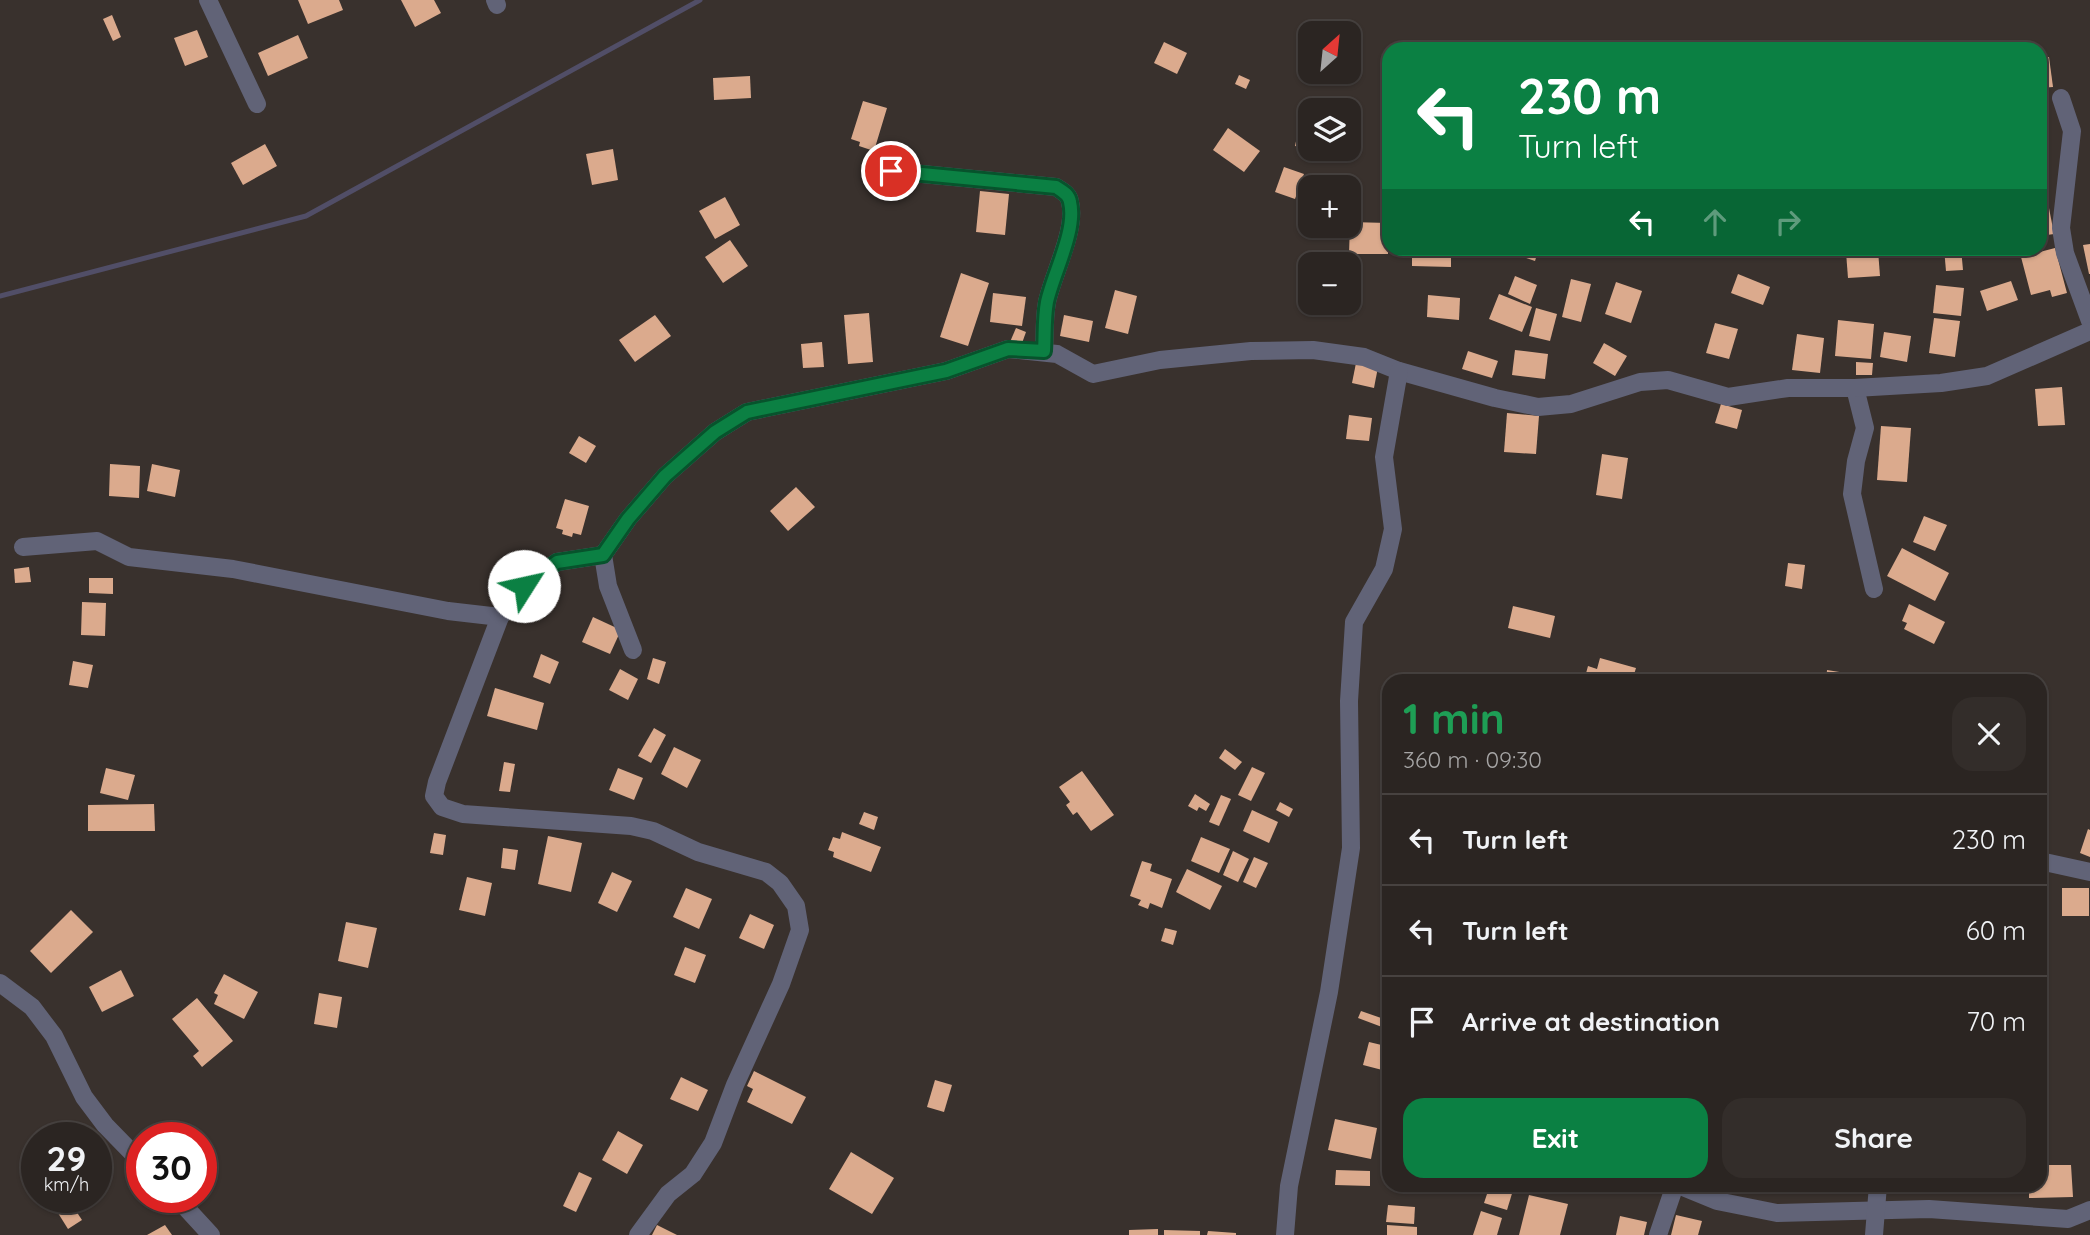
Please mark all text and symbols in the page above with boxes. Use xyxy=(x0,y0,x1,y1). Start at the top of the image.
north arrow xyxy=(1298,21,1362,84)
map controls xyxy=(1298,21,1361,315)
text: 230 m xyxy=(1518,65,1661,126)
icon: left xyxy=(1403,70,1494,161)
button: layers xyxy=(1298,98,1361,161)
text: Turn left xyxy=(1518,126,1639,166)
pin xyxy=(861,141,921,201)
icon: arrive xyxy=(872,152,910,190)
button: + xyxy=(1298,175,1361,238)
icon: left xyxy=(1623,203,1661,241)
icon: ahead xyxy=(1696,203,1734,241)
icon: right xyxy=(1769,203,1807,241)
button: − xyxy=(1298,252,1361,315)
position arrow xyxy=(487,549,561,623)
text: 1 min xyxy=(1403,692,1505,745)
button: close xyxy=(1952,697,2026,771)
text: 360 m · 09:30 xyxy=(1403,745,1542,774)
icon: left xyxy=(1403,821,1441,859)
text: Turn left xyxy=(1462,823,1569,856)
text: 230 m xyxy=(1952,823,2026,856)
icon: left xyxy=(1403,912,1441,950)
text: Turn left xyxy=(1462,914,1569,947)
text: 60 m xyxy=(1966,914,2026,947)
icon: arrive xyxy=(1403,1003,1441,1041)
text: Arrive at destination xyxy=(1462,1005,1720,1038)
text: 70 m xyxy=(1966,1005,2026,1038)
button: Exit xyxy=(1403,1098,1708,1178)
button: Share xyxy=(1722,1098,2026,1178)
speed limit sign: 30 xyxy=(126,1122,217,1213)
text: 29 xyxy=(47,1136,86,1180)
text: km/h xyxy=(44,1173,89,1196)

